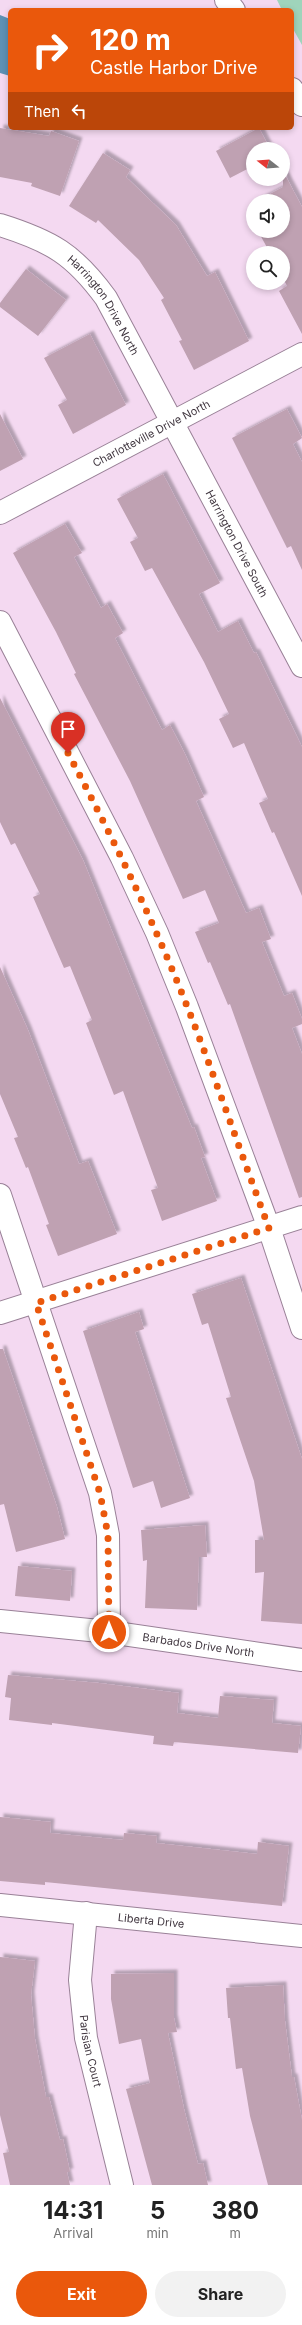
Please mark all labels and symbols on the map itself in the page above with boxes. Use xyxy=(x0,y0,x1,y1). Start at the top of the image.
north arrow xyxy=(246,142,290,186)
street label: Harrington Drive North xyxy=(65,252,142,357)
street label: Charlotteville Drive North xyxy=(90,397,212,470)
street label: Harrington Drive South xyxy=(203,488,271,600)
pin xyxy=(51,712,85,753)
position arrow xyxy=(88,1611,130,1653)
street label: Barbados Drive North xyxy=(142,1630,255,1660)
street label: Liberta Drive xyxy=(117,1910,185,1931)
street label: Parisian Court xyxy=(77,2014,105,2089)

